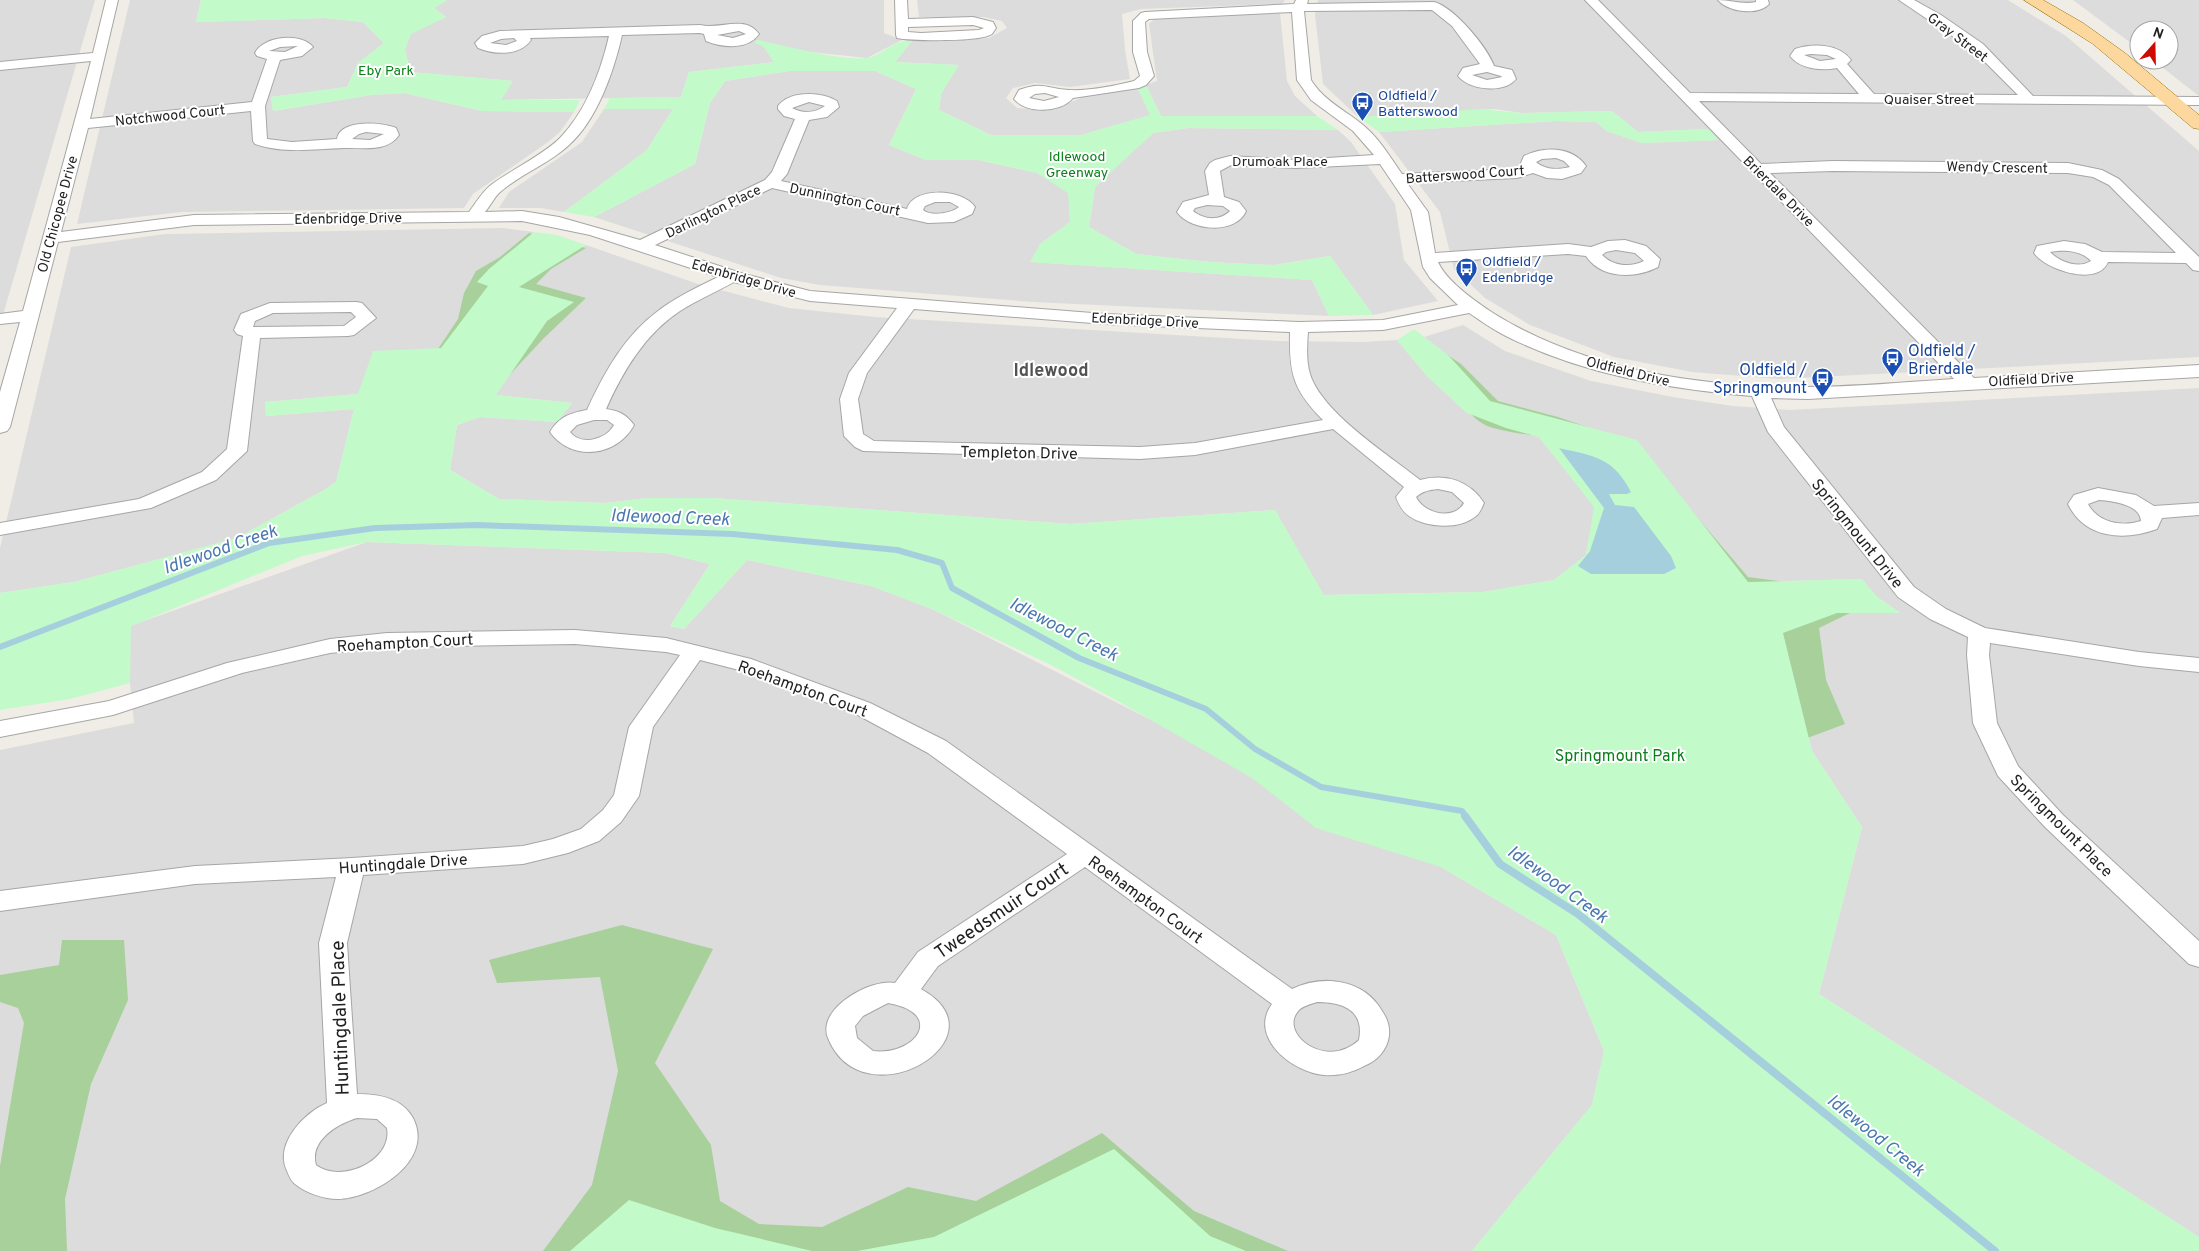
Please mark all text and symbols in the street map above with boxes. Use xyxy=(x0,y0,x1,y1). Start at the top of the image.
street label: Gray Street xyxy=(1923,10,1991,66)
north arrow xyxy=(2129,20,2179,70)
text: N xyxy=(2150,24,2166,44)
park label: Eby Park xyxy=(358,63,414,80)
place label: Oldfield / Batterswood xyxy=(1378,88,1458,121)
bus stop icon: Oldfield / Batterswood xyxy=(1350,91,1374,122)
street label: Quaiser Street xyxy=(1884,92,1974,109)
street label: Notchwood Court xyxy=(114,102,226,131)
park label: Idlewood Greenway xyxy=(1046,149,1108,182)
street label: Brierdale Drive xyxy=(1739,153,1817,231)
street label: Old Chicopee Drive xyxy=(35,154,82,275)
street label: Drumoak Place xyxy=(1232,154,1328,171)
street label: Wendy Crescent xyxy=(1946,159,2048,178)
street label: Batterswood Court xyxy=(1405,163,1525,188)
street label: Dunnington Court xyxy=(788,180,902,221)
street label: Darlington Place xyxy=(663,182,764,243)
street label: Edenbridge Drive xyxy=(294,210,402,229)
place label: Oldfield / Edenbridge xyxy=(1482,254,1553,287)
street label: Edenbridge Drive xyxy=(689,256,798,302)
bus stop icon: Oldfield / Edenbridge xyxy=(1454,257,1478,288)
street label: Edenbridge Drive xyxy=(1091,310,1199,333)
place label: Oldfield / Brierdale xyxy=(1908,342,1976,380)
bus stop icon: Oldfield / Brierdale xyxy=(1880,347,1904,378)
street label: Oldfield Drive xyxy=(1584,354,1671,391)
district label: Idlewood xyxy=(1013,360,1089,383)
place label: Oldfield / Springmount xyxy=(1713,361,1807,399)
bus stop icon: Oldfield / Springmount xyxy=(1811,366,1835,397)
street label: Oldfield Drive xyxy=(1988,370,2074,391)
street label: Templeton Drive xyxy=(960,443,1078,465)
street label: Springmount Drive xyxy=(1806,475,1907,593)
water label: Idlewood Creek xyxy=(610,505,731,532)
water label: Idlewood Creek xyxy=(160,520,281,581)
water label: Idlewood Creek xyxy=(1005,593,1122,668)
street label: Roehampton Court xyxy=(336,630,474,658)
street label: Roehampton Court xyxy=(735,657,870,723)
park label: Springmount Park xyxy=(1555,747,1685,767)
street label: Springmount Place xyxy=(2005,771,2116,882)
water label: Idlewood Creek xyxy=(1502,841,1613,930)
street label: Huntingdale Drive xyxy=(338,851,468,879)
street label: Roehampton Court xyxy=(1084,852,1206,949)
street label: Tweedsmuir Court xyxy=(930,858,1074,965)
street label: Huntingdale Place xyxy=(326,940,356,1096)
water label: Idlewood Creek xyxy=(1822,1090,1929,1183)

